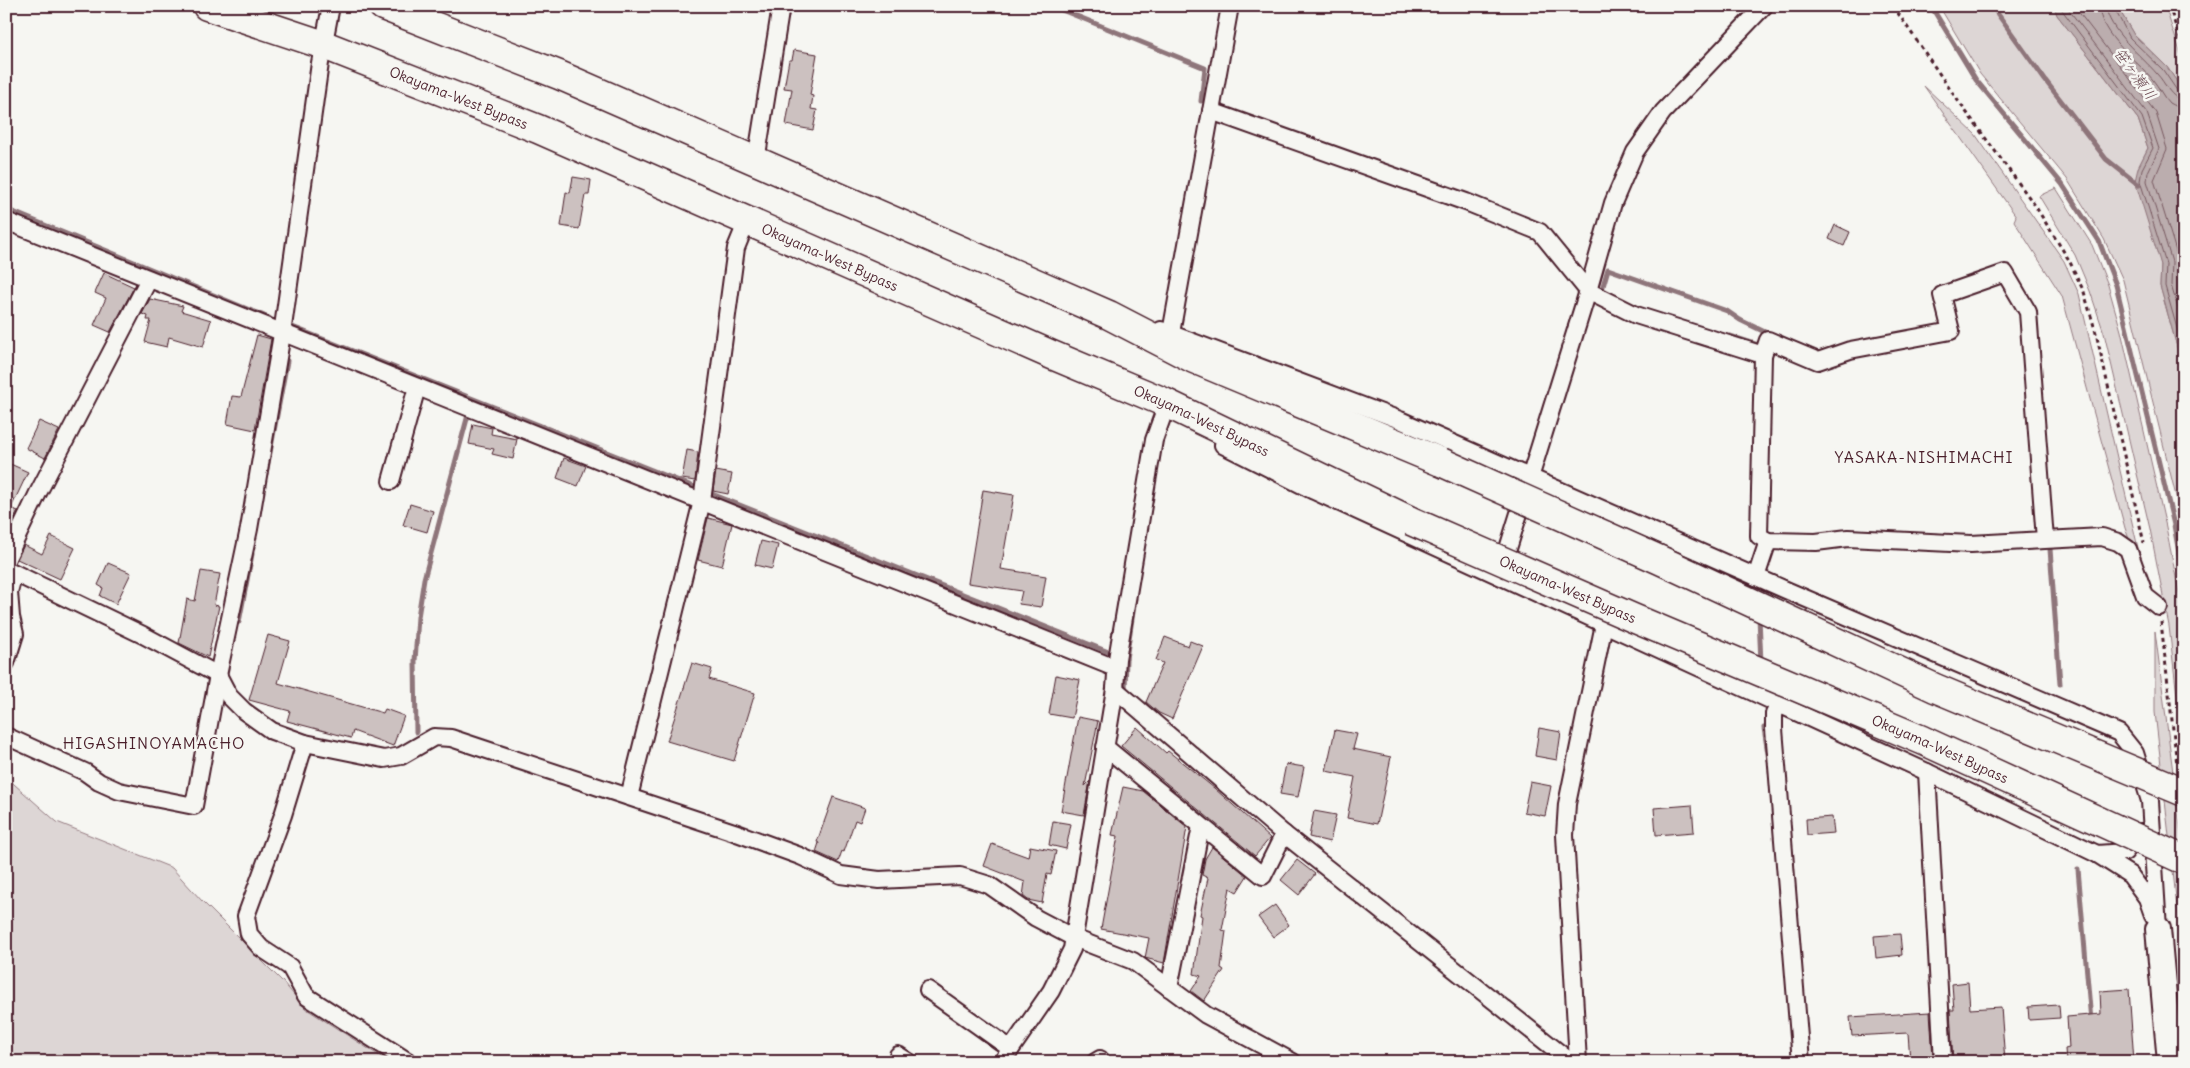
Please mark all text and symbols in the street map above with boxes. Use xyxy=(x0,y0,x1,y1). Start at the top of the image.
water label: 笹ヶ瀬川 xyxy=(2110,44,2161,104)
street label: Okayama-West Bypass xyxy=(387,63,531,133)
street label: Okayama-West Bypass xyxy=(759,219,901,295)
street label: Okayama-West Bypass xyxy=(1131,381,1272,460)
district label: YASAKA-NISHIMACHI xyxy=(1834,447,2014,467)
street label: Okayama-West Bypass xyxy=(1496,552,1639,627)
street label: Okayama-West Bypass xyxy=(1869,711,2011,787)
district label: HIGASHINOYAMACHO xyxy=(63,733,245,753)

